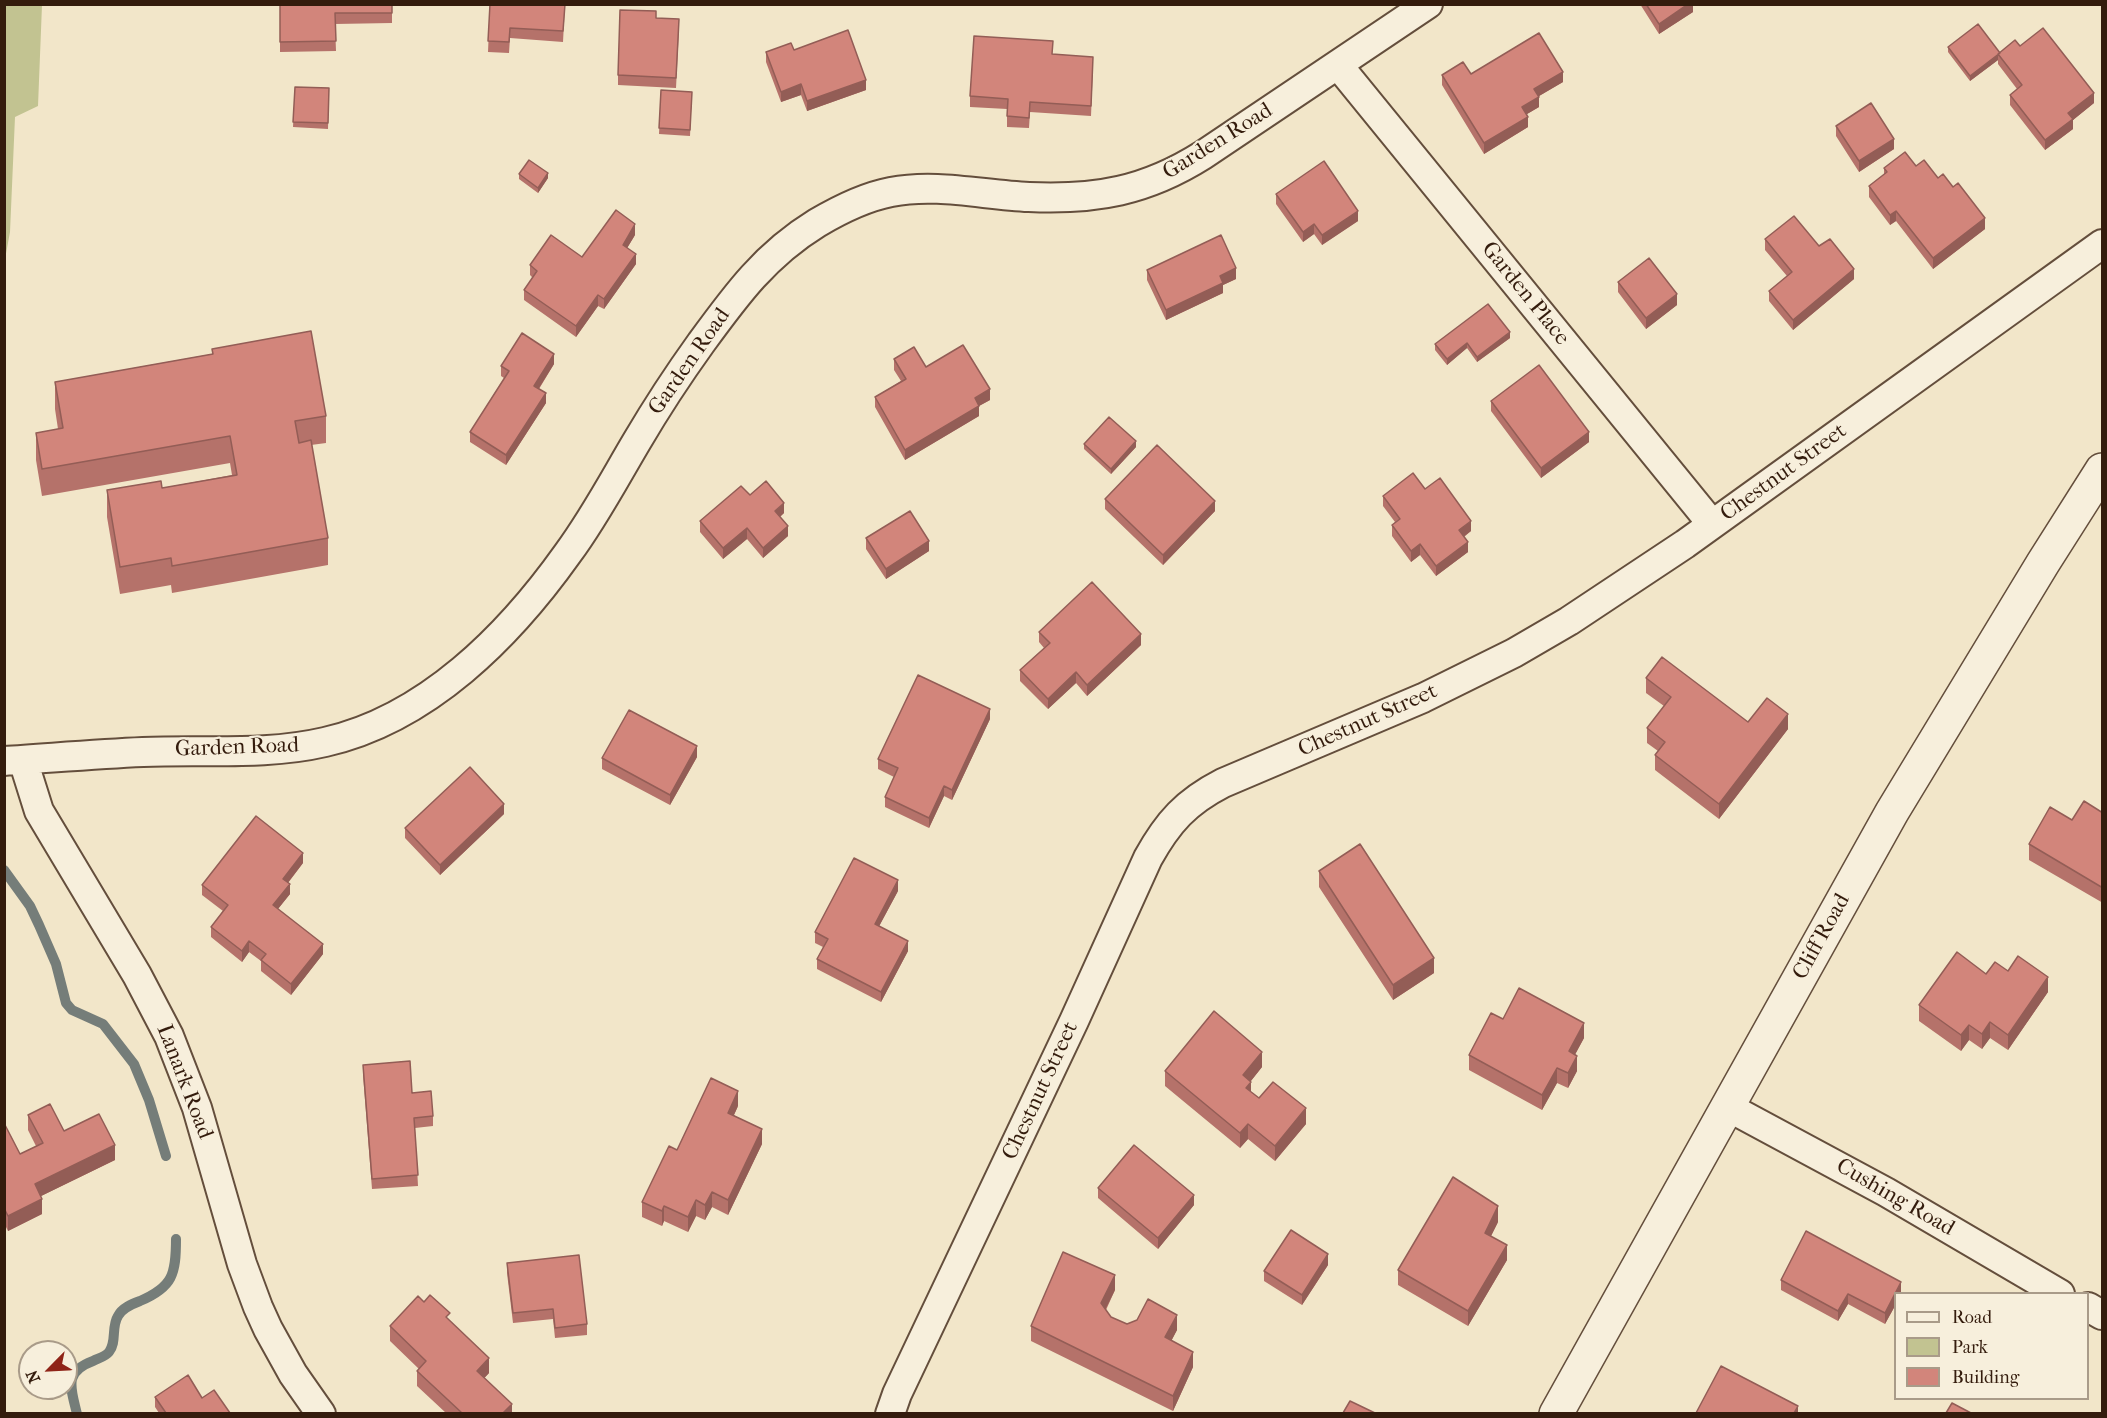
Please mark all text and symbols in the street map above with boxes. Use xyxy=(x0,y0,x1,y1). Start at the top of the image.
street label: Garden Road xyxy=(1158,98,1278,186)
street label: Garden Place xyxy=(1475,237,1575,351)
street label: Garden Road xyxy=(644,304,736,420)
street label: Chestnut Street xyxy=(1716,418,1852,528)
street label: Chestnut Street xyxy=(1294,679,1442,763)
street label: Garden Road xyxy=(174,733,300,763)
street label: Cliff Road xyxy=(1788,889,1856,985)
street label: Chestnut Street xyxy=(997,1018,1085,1164)
street label: Lanark Road xyxy=(150,1021,218,1143)
street label: Cushing Road xyxy=(1831,1153,1959,1243)
legend xyxy=(1894,1292,2089,1400)
text: Road xyxy=(1952,1307,1992,1328)
text: Park xyxy=(1952,1337,1988,1358)
north arrow xyxy=(18,1340,78,1400)
text: N xyxy=(22,1367,44,1386)
text: Building xyxy=(1952,1367,2019,1388)

